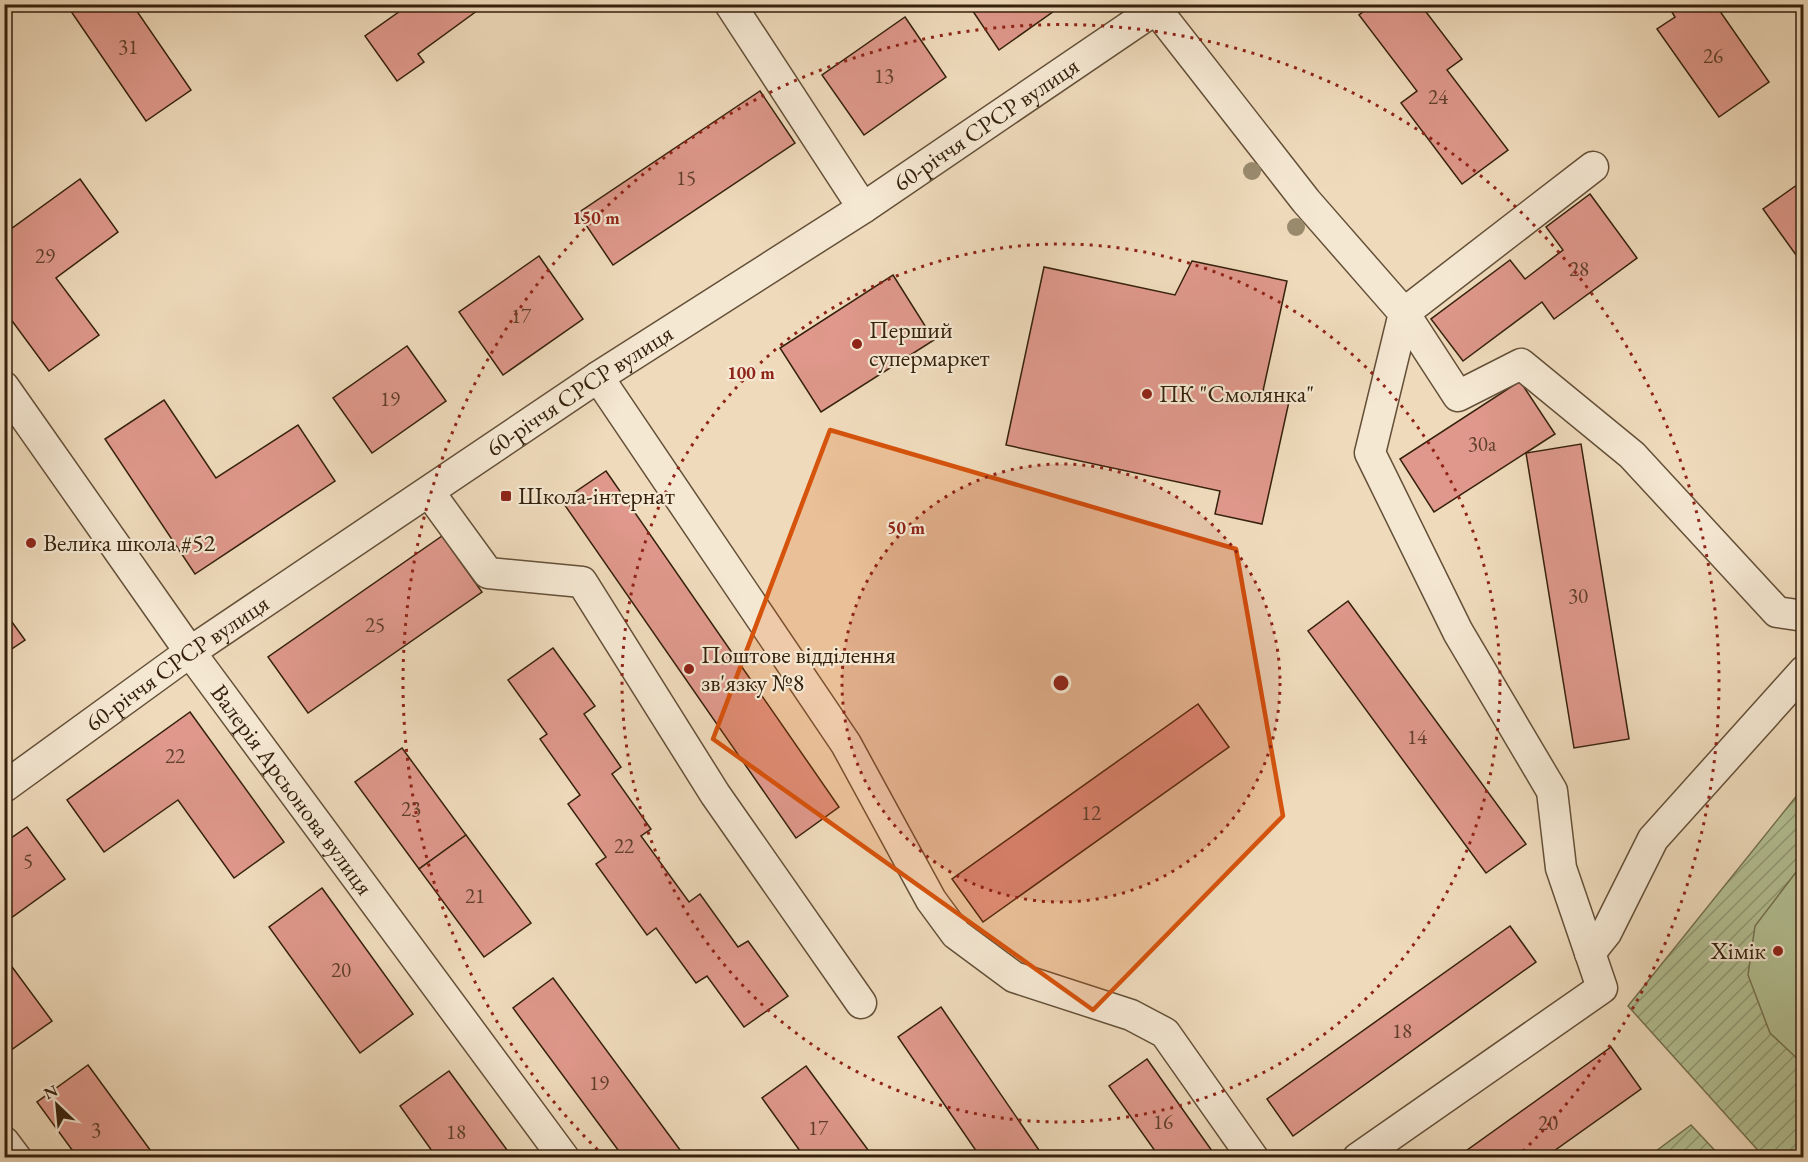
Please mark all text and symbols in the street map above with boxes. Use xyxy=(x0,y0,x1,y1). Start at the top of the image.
house number: 31 xyxy=(118,33,138,60)
house number: 26 xyxy=(1703,42,1723,69)
street label: 60-річчя СРСР вулиця xyxy=(887,50,1085,198)
house number: 13 xyxy=(874,62,894,89)
house number: 24 xyxy=(1428,83,1449,110)
house number: 15 xyxy=(676,164,696,191)
text: 150 m xyxy=(572,206,620,229)
house number: 29 xyxy=(35,242,55,269)
house number: 28 xyxy=(1569,255,1589,282)
house number: 17 xyxy=(511,302,532,329)
place label: Перший супермаркет xyxy=(869,314,990,373)
street label: 60-річчя СРСР вулиця xyxy=(480,317,679,463)
marker: Перший супермаркет xyxy=(850,337,864,351)
text: 100 m xyxy=(727,361,775,384)
place label: ПК "Смолянка" xyxy=(1159,378,1314,409)
house number: 19 xyxy=(380,385,400,412)
marker: ПК "Смолянка" xyxy=(1140,387,1154,401)
house number: 30а xyxy=(1468,430,1497,457)
place label: Школа-інтернат xyxy=(518,480,675,511)
marker: Школа-інтернат xyxy=(499,489,513,503)
text: 50 m xyxy=(887,516,925,539)
place label: Велика школа #52 xyxy=(43,527,216,558)
marker: Велика школа #52 xyxy=(24,536,38,550)
house number: 30 xyxy=(1568,582,1588,609)
street label: 60-річчя СРСР вулиця xyxy=(79,587,275,738)
house number: 25 xyxy=(365,611,385,638)
place label: Поштове відділення зв'язку №8 xyxy=(701,639,896,698)
marker: Поштове відділення зв'язку №8 xyxy=(682,662,696,676)
centre of rings xyxy=(1051,673,1071,693)
street label: Валерія Арсьонова вулиця xyxy=(204,678,380,901)
house number: 14 xyxy=(1407,723,1428,750)
house number: 22 xyxy=(165,742,185,769)
house number: 23 xyxy=(401,795,421,822)
house number: 12 xyxy=(1081,799,1101,826)
house number: 22 xyxy=(614,832,634,859)
house number: 5 xyxy=(23,847,33,874)
house number: 21 xyxy=(465,882,485,909)
place label: Хiмік xyxy=(1710,935,1767,966)
marker: Хiмік xyxy=(1771,944,1785,958)
house number: 20 xyxy=(331,956,351,983)
house number: 18 xyxy=(1392,1017,1412,1044)
house number: 19 xyxy=(589,1069,609,1096)
north arrow xyxy=(27,1075,87,1135)
text: N xyxy=(40,1080,61,1104)
house number: 16 xyxy=(1153,1108,1173,1135)
house number: 20 xyxy=(1538,1109,1558,1136)
house number: 17 xyxy=(808,1114,829,1141)
house number: 3 xyxy=(91,1116,101,1143)
house number: 18 xyxy=(446,1118,466,1145)

